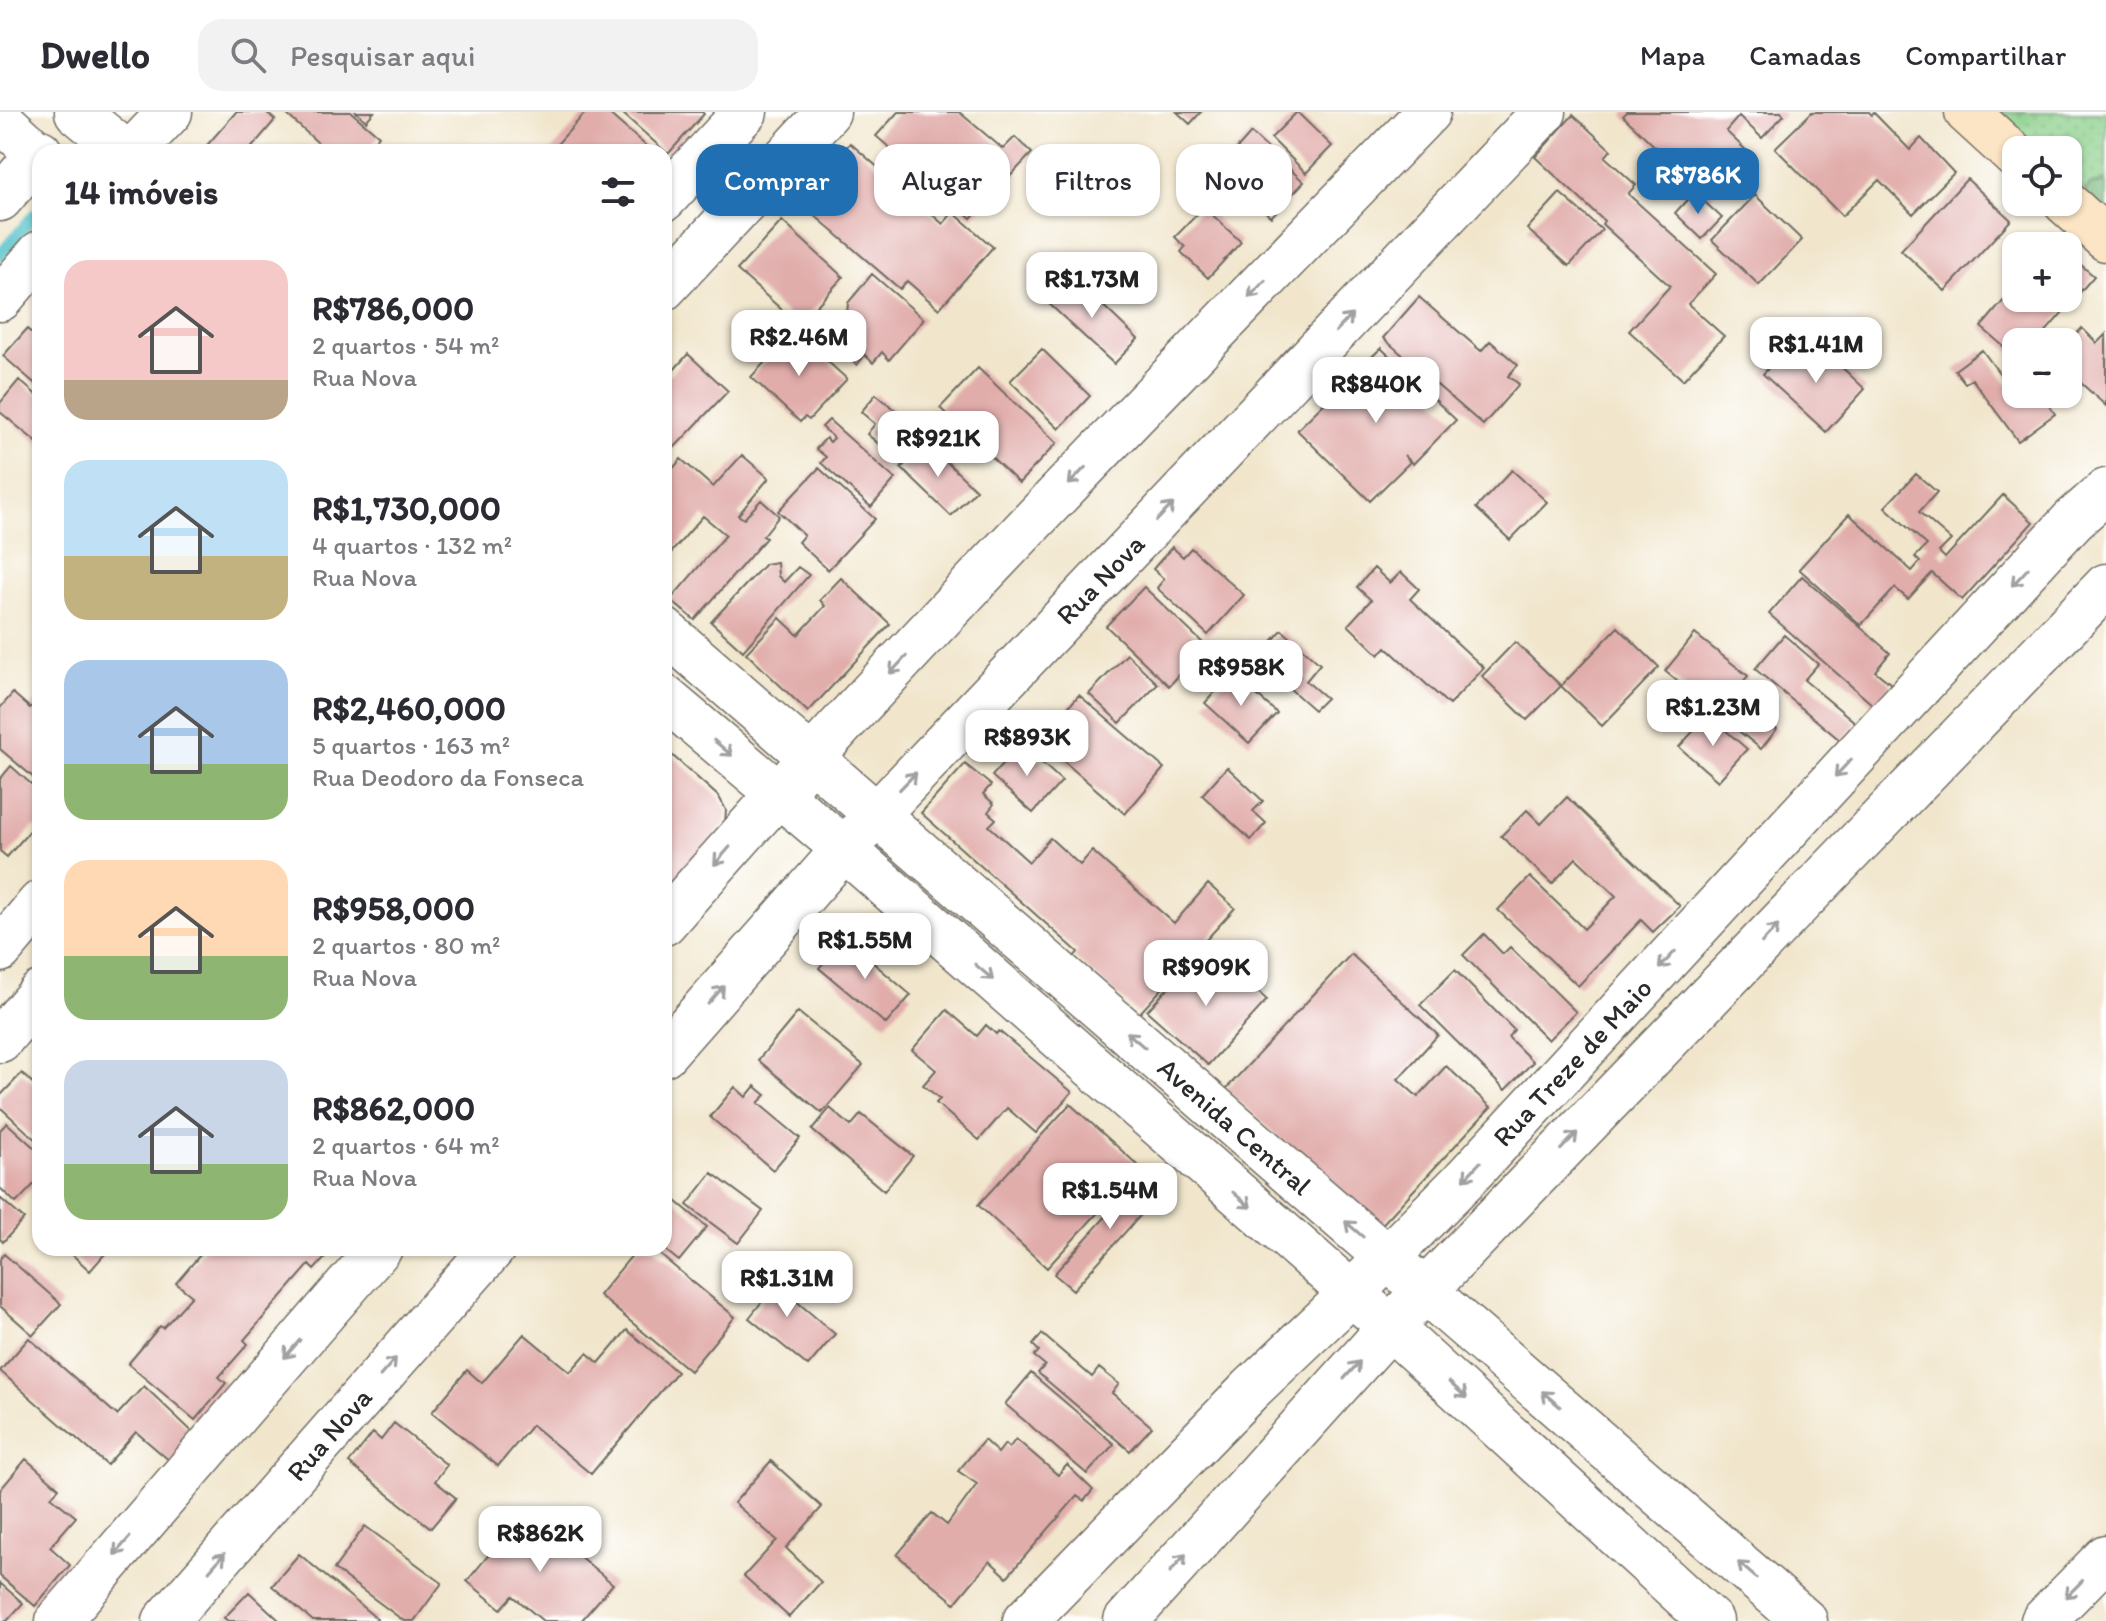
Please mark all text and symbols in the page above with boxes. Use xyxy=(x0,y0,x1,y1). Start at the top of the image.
search box xyxy=(198,19,758,91)
text: Dwello xyxy=(40,32,150,78)
icon: search xyxy=(226,33,270,77)
text: Pesquisar aqui xyxy=(290,37,475,74)
text: Mapa xyxy=(1640,38,1705,72)
text: Camadas xyxy=(1749,38,1861,72)
text: Compartilhar xyxy=(1905,38,2066,72)
map controls xyxy=(2002,136,2082,408)
button: locate xyxy=(2002,136,2082,216)
chip: Comprar xyxy=(696,144,858,216)
chip: Alugar xyxy=(874,144,1010,216)
chip: Filtros xyxy=(1026,144,1160,216)
chip: Novo xyxy=(1176,144,1292,216)
pin: R$786K xyxy=(1633,148,1763,216)
text: R$786K xyxy=(1655,158,1741,190)
icon: filters xyxy=(596,170,640,214)
text: 14 imóveis xyxy=(64,172,218,213)
button: + xyxy=(2002,232,2082,312)
pin: R$1.73M xyxy=(1018,252,1166,320)
text: R$1.73M xyxy=(1044,262,1140,294)
one-way arrow xyxy=(1248,279,1267,299)
text: R$786,000 xyxy=(312,288,474,329)
icon: home xyxy=(128,292,224,388)
pin: R$2.46M xyxy=(725,310,873,378)
one-way arrow xyxy=(1334,313,1353,333)
pin: R$1.41M xyxy=(1742,317,1890,385)
text: R$2.46M xyxy=(749,320,849,352)
text: R$1.41M xyxy=(1768,327,1864,359)
button: − xyxy=(2002,328,2082,408)
text: 2 quartos · 54 m² xyxy=(312,329,499,361)
pin: R$840K xyxy=(1311,357,1441,425)
text: Rua Nova xyxy=(312,361,417,393)
text: R$840K xyxy=(1330,367,1422,399)
pin: R$921K xyxy=(873,411,1003,479)
text: R$921K xyxy=(896,421,980,453)
one-way arrow xyxy=(1068,466,1087,485)
text: R$1,730,000 xyxy=(312,488,501,529)
icon: home xyxy=(128,492,224,588)
one-way arrow xyxy=(1155,502,1173,522)
street label: Rua Nova xyxy=(1049,526,1152,631)
text: 4 quartos · 132 m² xyxy=(312,529,512,561)
text: Rua Nova xyxy=(312,561,417,593)
one-way arrow xyxy=(2011,567,2029,587)
pin: R$958K xyxy=(1176,640,1306,708)
text: R$958K xyxy=(1198,650,1284,682)
one-way arrow xyxy=(888,655,907,675)
pin: R$1.23M xyxy=(1639,680,1787,748)
text: R$2,460,000 xyxy=(312,688,506,729)
text: R$1.23M xyxy=(1665,690,1761,722)
icon: home xyxy=(128,692,224,788)
pin: R$893K xyxy=(962,710,1092,778)
text: R$893K xyxy=(983,720,1071,752)
text: 5 quartos · 163 m² xyxy=(312,729,510,761)
one-way arrow xyxy=(713,739,733,757)
one-way arrow xyxy=(1835,758,1853,778)
text: Rua Deodoro da Fonseca xyxy=(312,761,584,793)
one-way arrow xyxy=(899,771,918,791)
one-way arrow xyxy=(714,846,732,866)
text: R$958,000 xyxy=(312,888,475,929)
icon: home xyxy=(128,892,224,988)
pin: R$1.55M xyxy=(791,913,939,981)
text: R$1.55M xyxy=(817,923,913,955)
one-way arrow xyxy=(1760,924,1779,944)
text: 2 quartos · 80 m² xyxy=(312,929,500,961)
pin: R$909K xyxy=(1141,940,1271,1008)
one-way arrow xyxy=(1659,949,1677,969)
text: R$909K xyxy=(1162,950,1250,982)
text: Rua Nova xyxy=(312,961,417,993)
one-way arrow xyxy=(974,963,994,981)
street label: Rua Treze de Maio xyxy=(1485,971,1659,1153)
one-way arrow xyxy=(706,985,724,1005)
one-way arrow xyxy=(1127,1031,1147,1049)
street label: Avenida Central xyxy=(1151,1050,1319,1202)
text: R$862,000 xyxy=(312,1088,475,1129)
icon: home xyxy=(128,1092,224,1188)
text: 2 quartos · 64 m² xyxy=(312,1129,500,1161)
one-way arrow xyxy=(1560,1131,1579,1151)
text: Rua Nova xyxy=(312,1161,417,1193)
one-way arrow xyxy=(1462,1161,1481,1181)
pin: R$1.54M xyxy=(1036,1163,1184,1231)
text: R$1.54M xyxy=(1061,1173,1159,1205)
one-way arrow xyxy=(1232,1190,1252,1208)
one-way arrow xyxy=(1345,1220,1365,1238)
pin: R$1.31M xyxy=(713,1251,861,1319)
text: R$1.31M xyxy=(740,1261,834,1293)
one-way arrow xyxy=(283,1338,301,1359)
one-way arrow xyxy=(379,1358,397,1378)
one-way arrow xyxy=(1342,1360,1360,1380)
street label: Rua Nova xyxy=(279,1380,379,1488)
one-way arrow xyxy=(1448,1380,1468,1398)
one-way arrow xyxy=(1541,1390,1561,1408)
pin: R$862K xyxy=(475,1506,605,1574)
text: R$862K xyxy=(497,1516,583,1548)
one-way arrow xyxy=(113,1536,131,1556)
one-way arrow xyxy=(207,1553,225,1573)
one-way arrow xyxy=(1168,1553,1187,1573)
one-way arrow xyxy=(1737,1561,1757,1579)
one-way arrow xyxy=(2065,1579,2084,1599)

